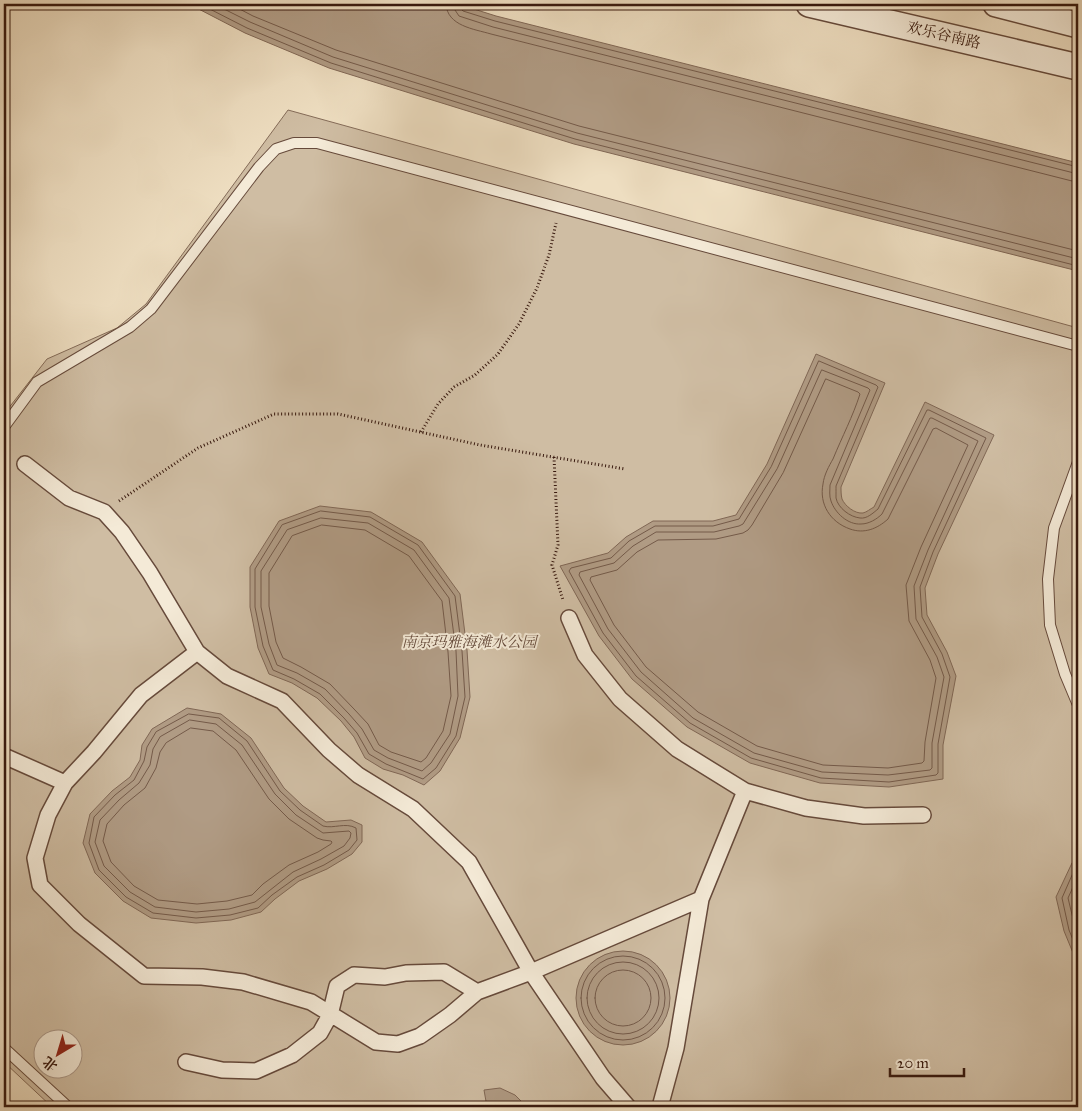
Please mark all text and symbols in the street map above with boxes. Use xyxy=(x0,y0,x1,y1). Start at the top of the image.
street label: 欢乐谷南路 xyxy=(905,18,983,52)
park label: 南京玛雅海滩水公园 xyxy=(401,633,538,651)
north arrow xyxy=(32,1028,82,1078)
scale bar xyxy=(890,1046,963,1078)
text: 北 xyxy=(40,1053,61,1075)
text: 20 m xyxy=(897,1054,929,1072)

